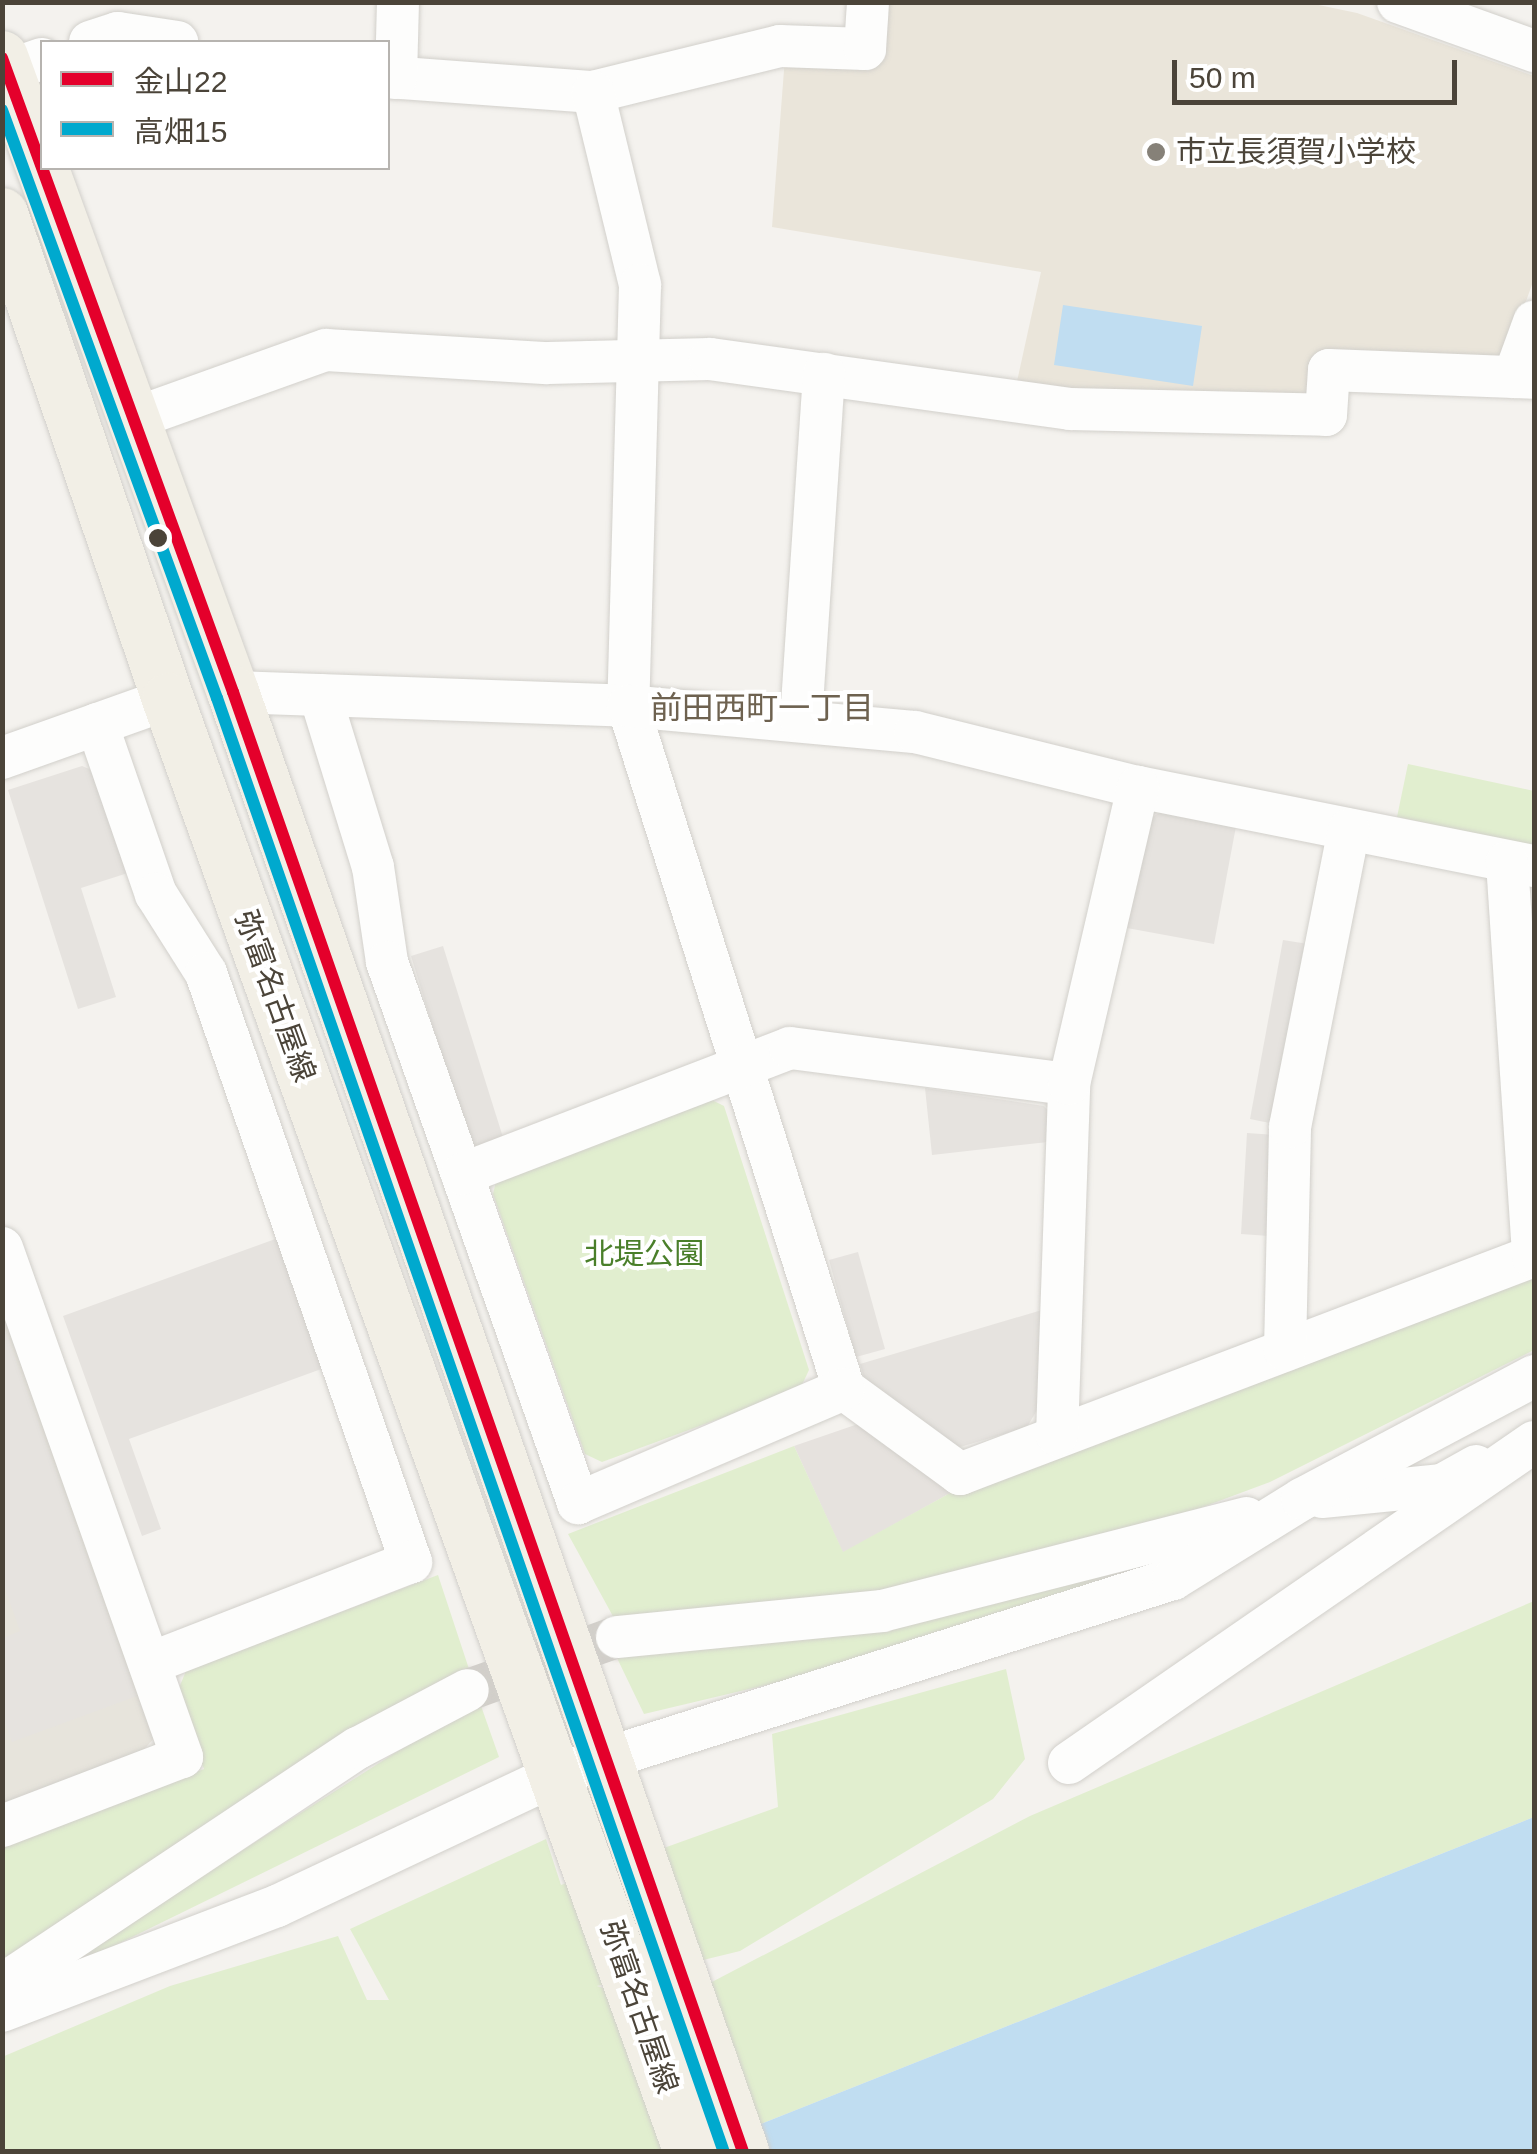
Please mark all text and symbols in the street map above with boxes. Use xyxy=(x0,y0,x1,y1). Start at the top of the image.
legend xyxy=(40,40,390,170)
scale bar xyxy=(1177,40,1462,102)
text: 50 m xyxy=(1189,61,1256,94)
text: 金山22 xyxy=(134,65,227,98)
text: 高畑15 xyxy=(134,115,227,148)
place label: 市立長須賀小学校 xyxy=(1176,134,1416,170)
marker: 市立長須賀小学校 xyxy=(1145,141,1167,163)
unlabelled marker xyxy=(148,528,168,548)
district label: 前田西町一丁目 xyxy=(650,689,874,727)
street label: 弥富名古屋線 xyxy=(227,905,323,1087)
park label: 北堤公園 xyxy=(584,1236,704,1272)
street label: 弥富名古屋線 xyxy=(593,1916,685,2098)

